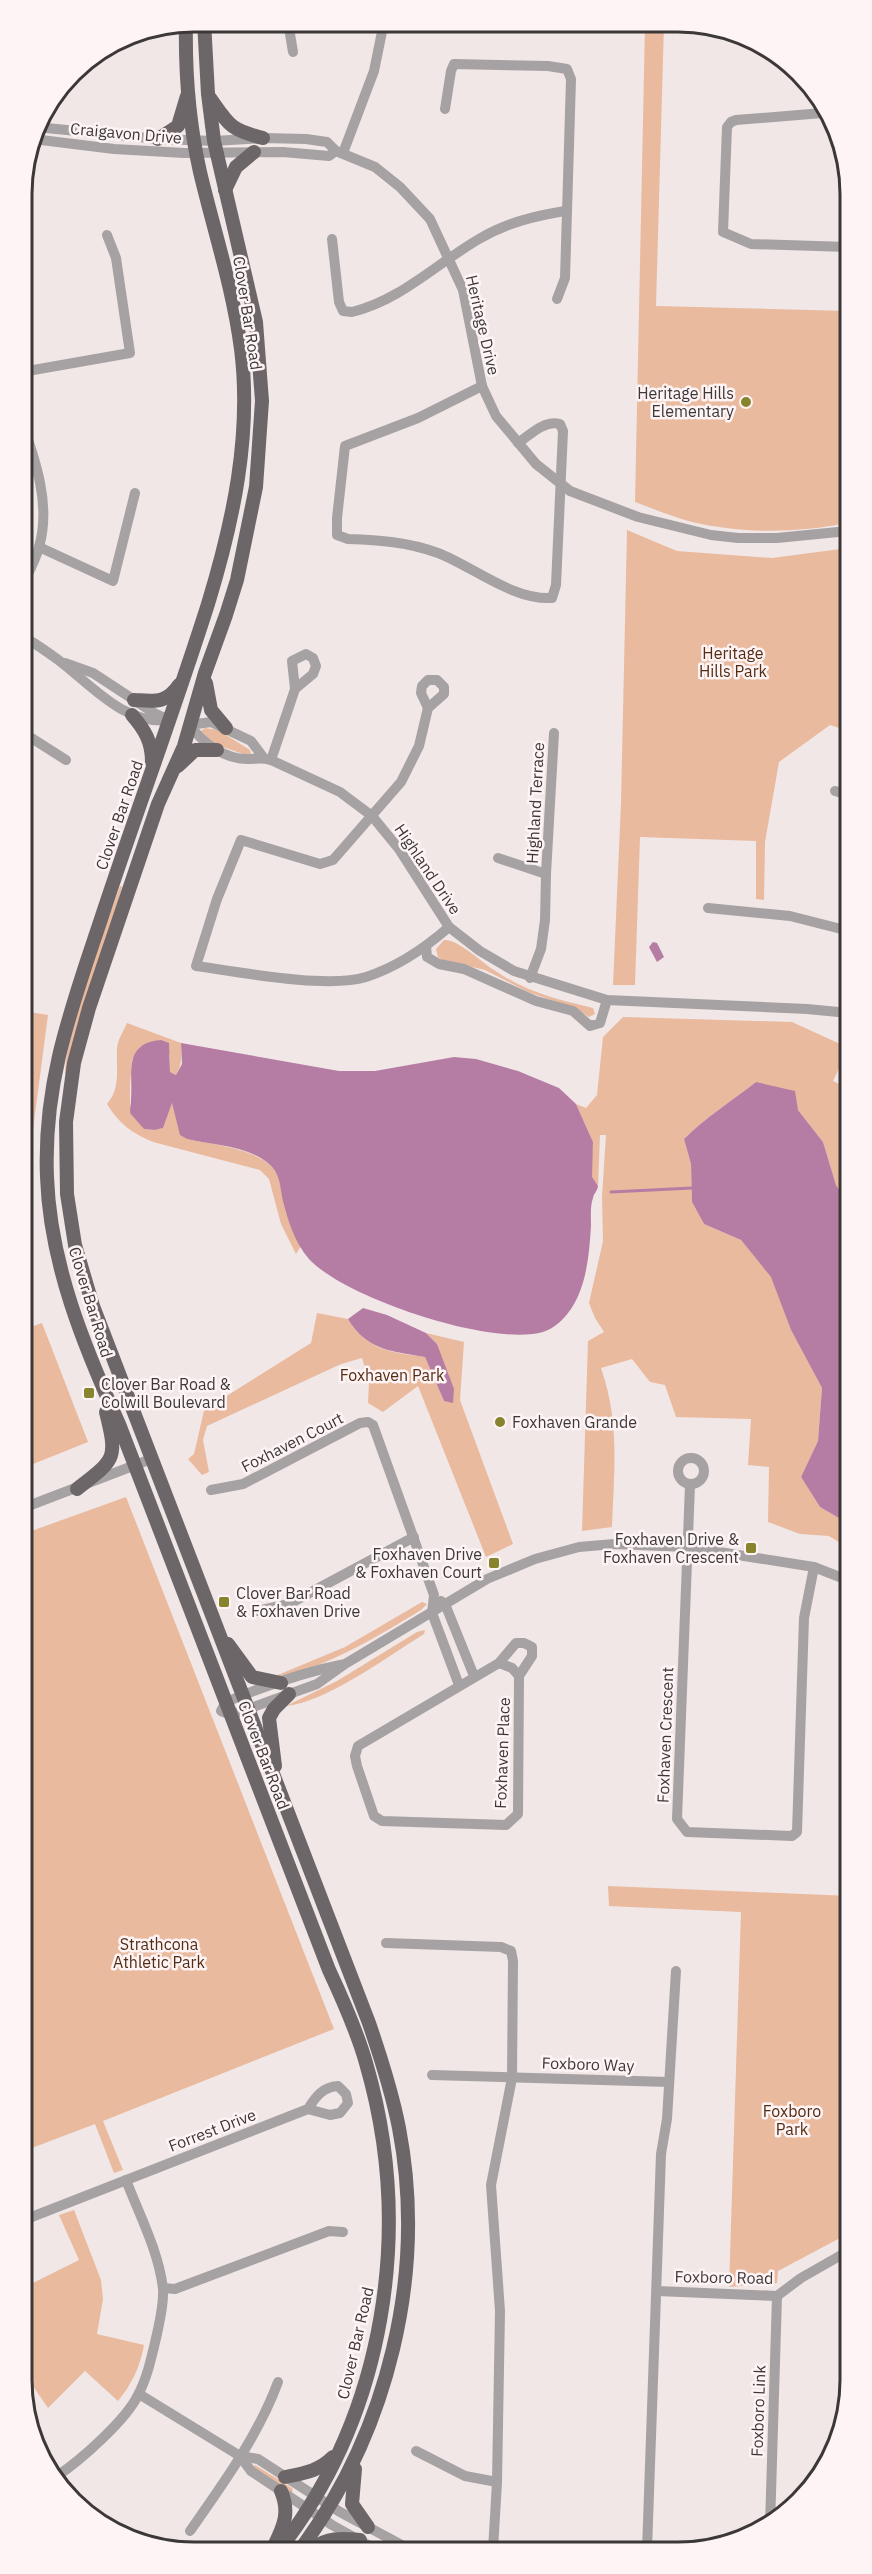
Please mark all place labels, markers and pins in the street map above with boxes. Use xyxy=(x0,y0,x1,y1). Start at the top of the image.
place label: Heritage Hills Elementary xyxy=(637,383,734,421)
marker: Heritage Hills Elementary xyxy=(739,395,753,409)
place label: Clover Bar Road & Colwill Boulevard xyxy=(101,1374,231,1412)
marker: Clover Bar Road & Colwill Boulevard xyxy=(82,1386,96,1400)
place label: Foxhaven Grande xyxy=(512,1412,637,1432)
marker: Foxhaven Grande xyxy=(493,1415,507,1429)
place label: Foxhaven Drive & Foxhaven Crescent xyxy=(603,1529,739,1567)
marker: Foxhaven Drive & Foxhaven Crescent xyxy=(744,1541,758,1555)
place label: Foxhaven Drive & Foxhaven Court xyxy=(355,1544,482,1582)
marker: Foxhaven Drive & Foxhaven Court xyxy=(487,1556,501,1570)
place label: Clover Bar Road & Foxhaven Drive xyxy=(236,1583,361,1621)
marker: Clover Bar Road & Foxhaven Drive xyxy=(217,1595,231,1609)

